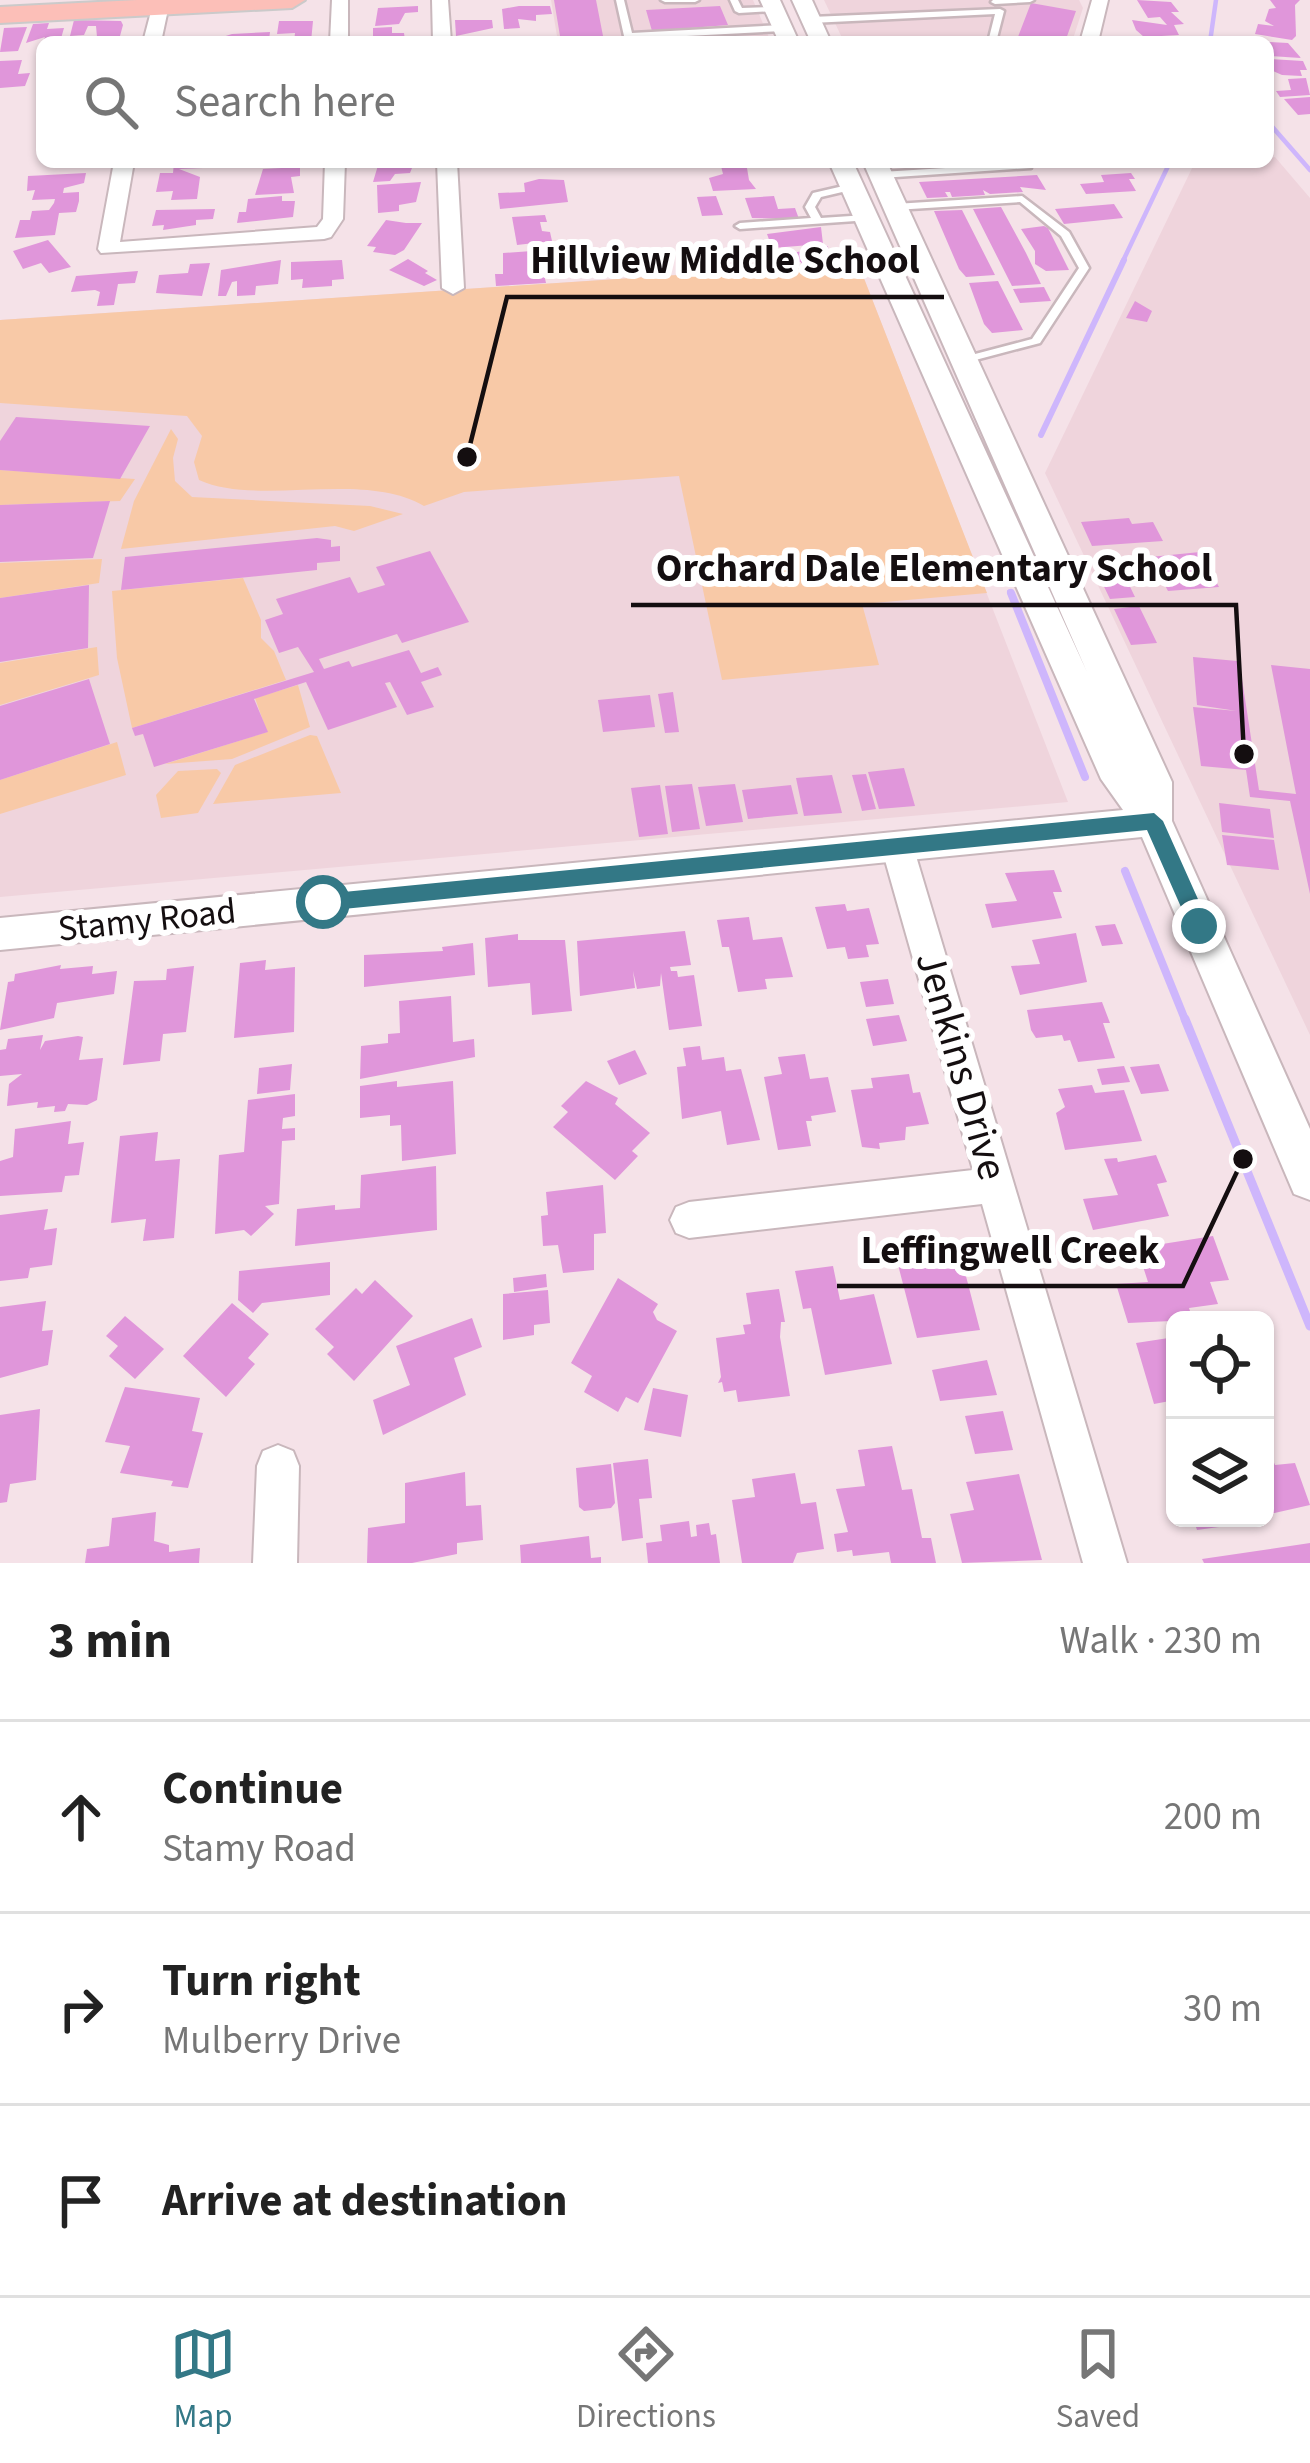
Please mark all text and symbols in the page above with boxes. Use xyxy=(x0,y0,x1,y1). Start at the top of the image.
search box xyxy=(36,36,1274,168)
icon: search xyxy=(78,69,144,135)
text: Search here xyxy=(174,70,396,134)
callout: Hillview Middle School xyxy=(507,222,944,297)
text: Hillview Middle School xyxy=(530,233,920,289)
callout: Orchard Dale Elementary School xyxy=(631,530,1236,605)
text: Orchard Dale Elementary School xyxy=(656,541,1212,597)
route start xyxy=(296,875,350,929)
street label: Stamy Road xyxy=(55,885,239,955)
route end xyxy=(1172,899,1226,953)
street label: Jenkins Drive xyxy=(900,945,1022,1187)
callout: Leffingwell Creek xyxy=(837,1211,1183,1286)
text: Leffingwell Creek xyxy=(861,1223,1160,1279)
map controls xyxy=(1166,1311,1274,1527)
button: locate xyxy=(1166,1311,1274,1419)
button: layers xyxy=(1166,1419,1274,1527)
text: 3 min xyxy=(48,1605,172,1677)
text: Walk · 230 m xyxy=(1059,1613,1262,1669)
text: Continue xyxy=(162,1757,343,1821)
icon: ahead xyxy=(48,1784,114,1850)
text: 200 m xyxy=(1164,1789,1262,1845)
text: Stamy Road xyxy=(162,1821,356,1877)
text: Turn right xyxy=(162,1949,361,2013)
icon: right xyxy=(48,1976,114,2042)
text: 30 m xyxy=(1183,1981,1262,2037)
text: Mulberry Drive xyxy=(162,2013,401,2069)
icon: arrive xyxy=(48,2168,114,2234)
text: Arrive at destination xyxy=(162,2169,567,2233)
tab: Map xyxy=(170,2321,236,2440)
tab: Directions xyxy=(576,2321,716,2440)
tab: Saved xyxy=(1056,2321,1140,2440)

